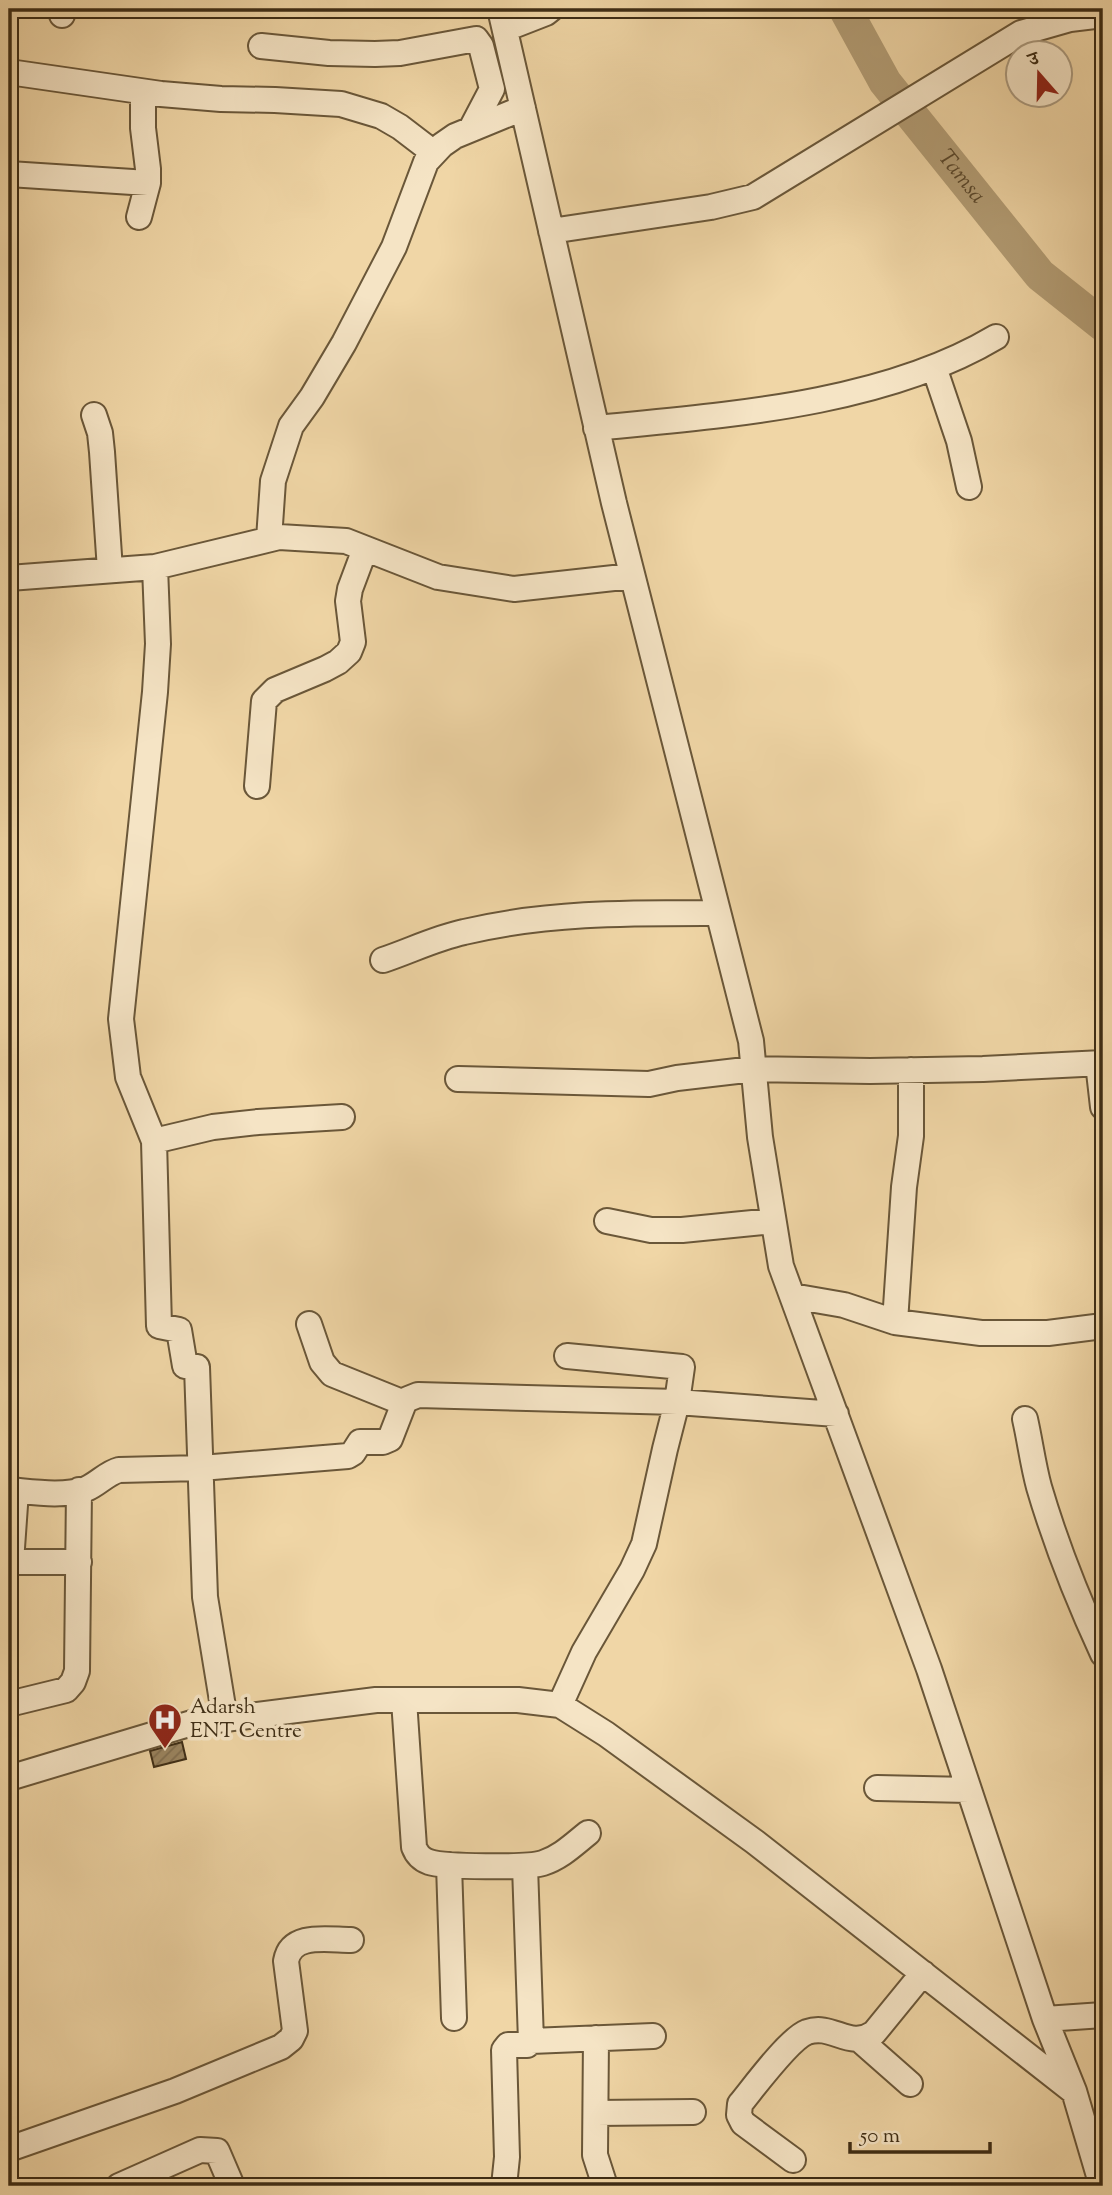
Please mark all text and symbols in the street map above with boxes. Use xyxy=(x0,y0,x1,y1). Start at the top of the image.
north arrow xyxy=(1004,38,1074,108)
text: उ xyxy=(1023,46,1044,75)
water label: Tamsa xyxy=(929,143,993,211)
place label: Adarsh ENT Centre xyxy=(190,1693,302,1747)
hospital icon: Adarsh ENT Centre xyxy=(146,1701,184,1750)
scale bar xyxy=(850,2111,990,2155)
text: 50 m xyxy=(859,2122,900,2152)

